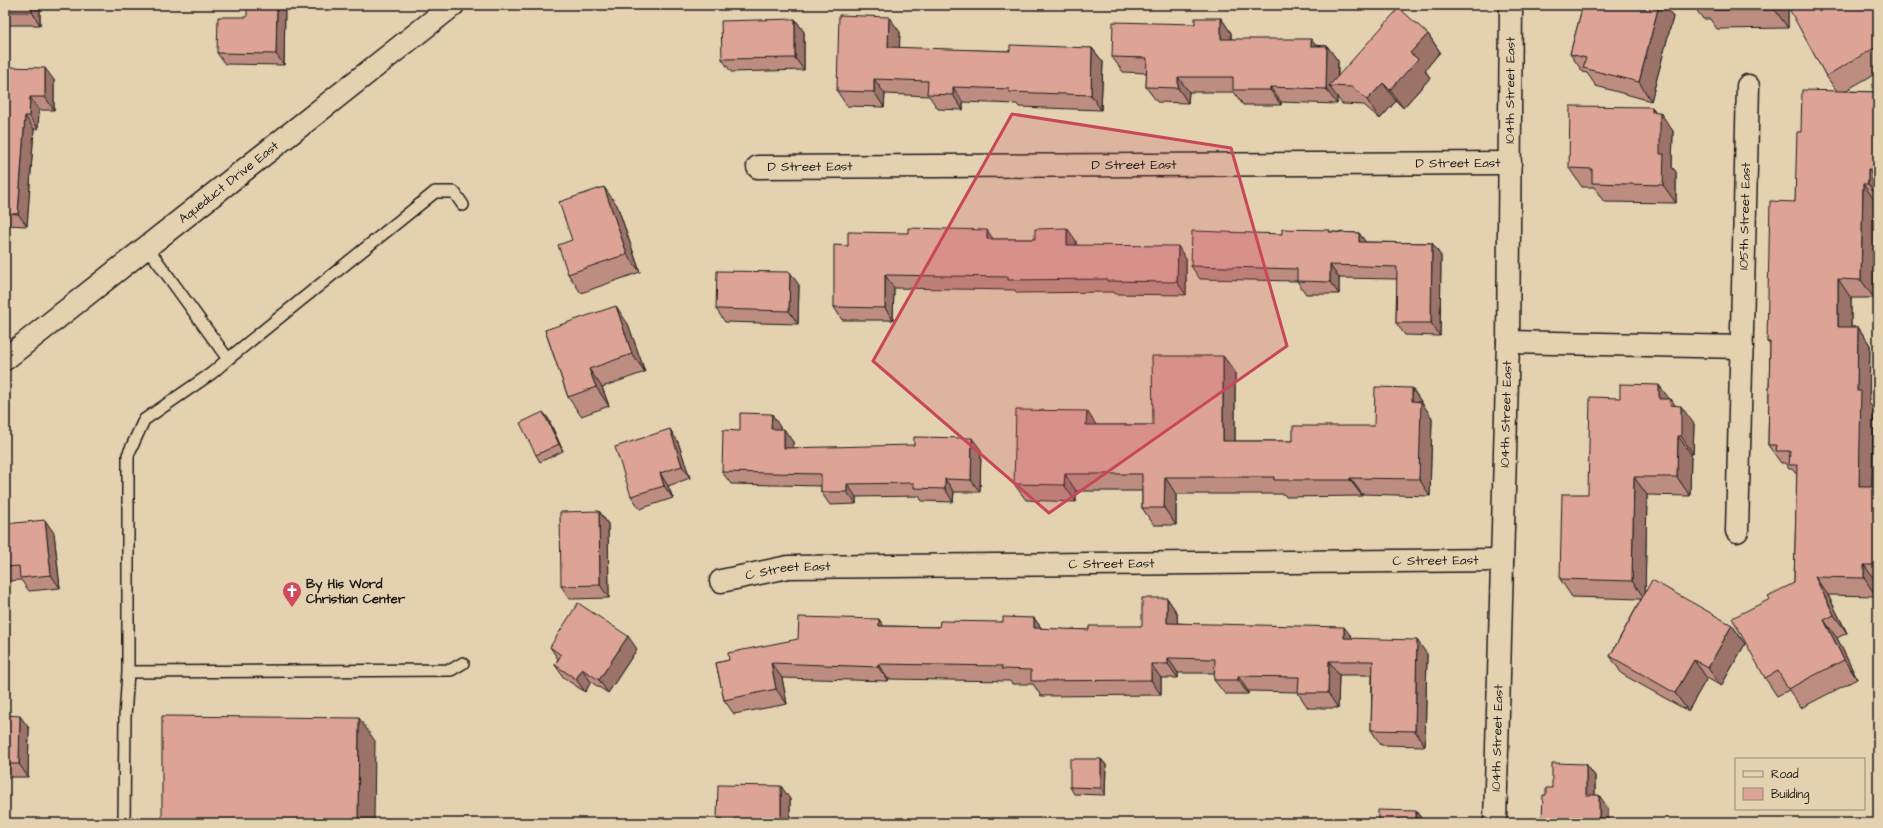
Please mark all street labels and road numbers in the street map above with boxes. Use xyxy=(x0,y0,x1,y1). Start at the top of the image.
street label: 104th Street East xyxy=(1501,36,1520,144)
street label: Aqueduct Drive East xyxy=(175,137,283,228)
street label: D Street East xyxy=(1415,154,1501,173)
street label: D Street East xyxy=(1091,156,1177,174)
street label: D Street East xyxy=(767,157,853,176)
street label: 105th Street East xyxy=(1734,161,1755,270)
street label: 104th Street East xyxy=(1496,360,1517,468)
street label: C Street East xyxy=(1392,551,1479,570)
street label: C Street East xyxy=(1068,554,1155,573)
street label: C Street East xyxy=(744,558,831,585)
street label: 104th Street East xyxy=(1487,683,1508,792)

